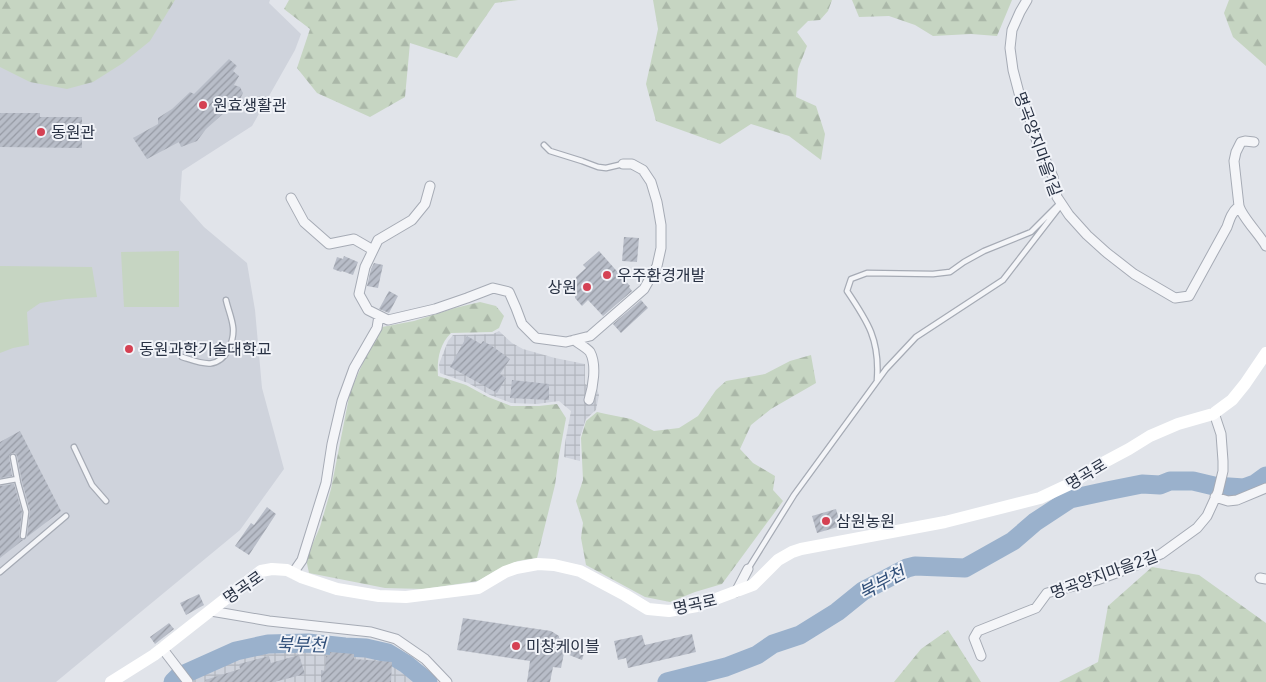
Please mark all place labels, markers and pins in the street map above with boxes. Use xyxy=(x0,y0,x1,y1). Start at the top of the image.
place label: 원효생활관 xyxy=(213,95,287,115)
marker: 원효생활관 xyxy=(197,99,209,111)
place label: 동원관 xyxy=(51,122,95,142)
marker: 동원관 xyxy=(35,126,47,138)
place label: 우주환경개발 xyxy=(617,265,706,285)
marker: 우주환경개발 xyxy=(601,269,613,281)
place label: 상원 xyxy=(548,277,577,297)
marker: 상원 xyxy=(581,281,593,293)
place label: 동원과학기술대학교 xyxy=(139,339,271,359)
marker: 동원과학기술대학교 xyxy=(123,343,135,355)
place label: 삼원농원 xyxy=(836,511,895,531)
marker: 삼원농원 xyxy=(820,515,832,527)
place label: 미창케이블 xyxy=(526,636,600,656)
marker: 미창케이블 xyxy=(510,640,522,652)

